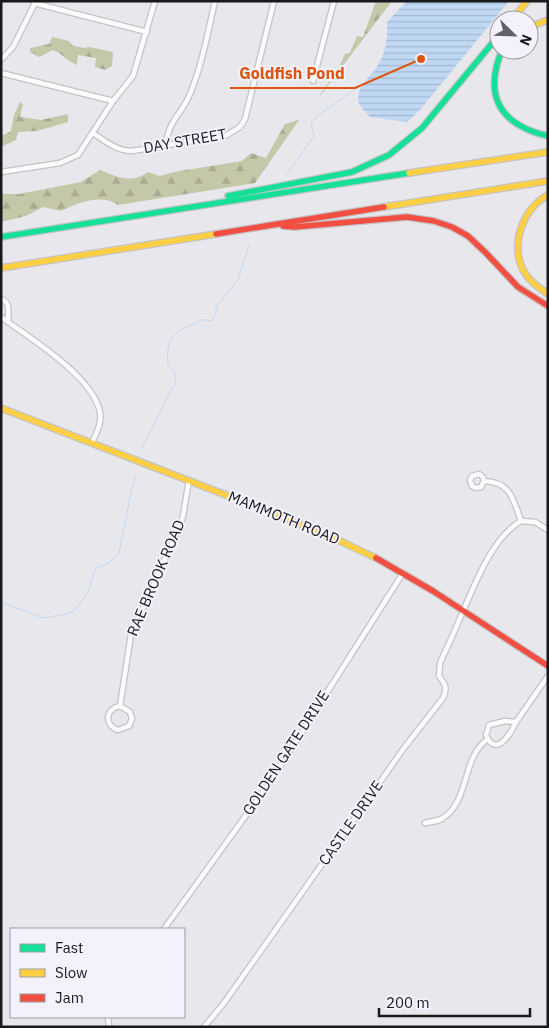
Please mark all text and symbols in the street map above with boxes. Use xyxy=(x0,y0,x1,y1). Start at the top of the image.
north arrow xyxy=(489,10,539,60)
text: N xyxy=(516,32,536,48)
callout: Goldfish Pond xyxy=(230,57,355,88)
text: Goldfish Pond xyxy=(239,63,345,83)
street label: DAY STREET xyxy=(142,124,228,157)
street label: MAMMOTH ROAD xyxy=(226,486,343,549)
street label: RAE BROOK ROAD xyxy=(122,517,189,639)
street label: GOLDEN GATE DRIVE xyxy=(238,687,333,819)
street label: CASTLE DRIVE xyxy=(314,777,387,869)
legend xyxy=(10,928,185,1018)
text: Fast xyxy=(55,938,83,957)
text: Slow xyxy=(55,963,88,982)
scale bar xyxy=(379,986,530,1018)
text: Jam xyxy=(55,988,84,1007)
text: 200 m xyxy=(386,993,430,1012)

